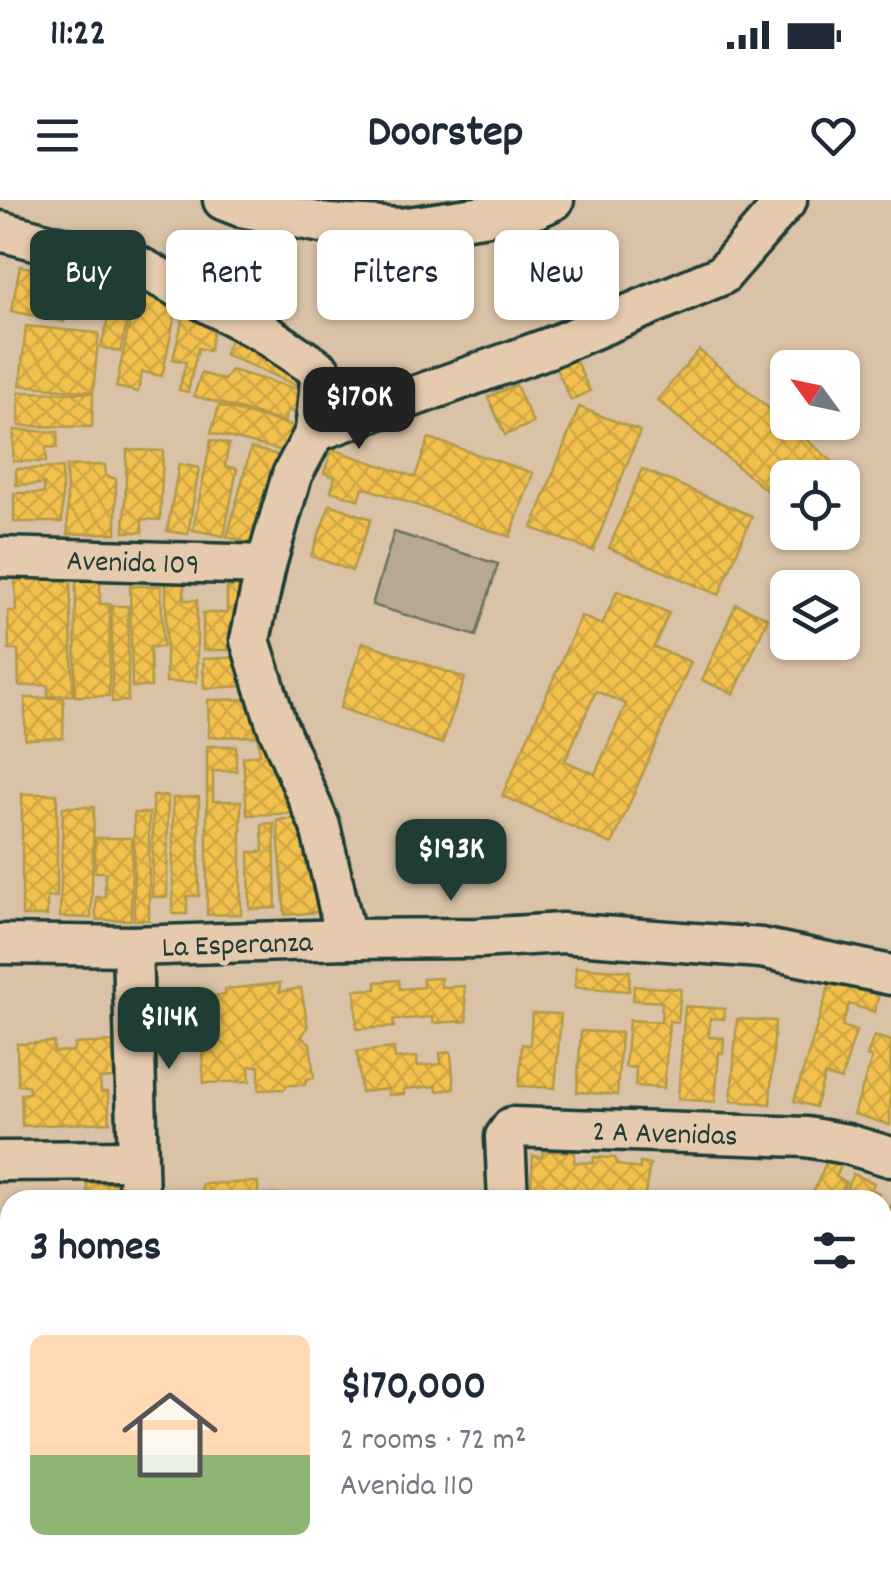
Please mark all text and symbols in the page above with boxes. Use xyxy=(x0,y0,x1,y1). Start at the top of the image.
text: 11:22 xyxy=(50,8,106,63)
text: Doorstep xyxy=(367,103,524,167)
icon: menu xyxy=(30,108,85,163)
icon: heart xyxy=(806,108,861,163)
chip: Buy xyxy=(30,230,146,320)
chip: Rent xyxy=(166,230,297,320)
chip: Filters xyxy=(317,230,474,320)
chip: New xyxy=(494,230,619,320)
north arrow xyxy=(770,350,860,440)
map controls xyxy=(770,350,860,660)
pin: $170K xyxy=(289,367,429,452)
text: $170K xyxy=(325,376,393,422)
button: locate xyxy=(770,460,860,550)
street label: Avenida 109 xyxy=(66,542,200,589)
button: layers xyxy=(770,570,860,660)
pin: $193K xyxy=(381,819,521,904)
text: $193K xyxy=(418,828,484,874)
street label: La Esperanza xyxy=(161,923,314,972)
pin: $114K xyxy=(99,987,239,1072)
text: $114K xyxy=(140,996,198,1042)
street label: 2 A Avenidas xyxy=(591,1112,738,1161)
text: 3 homes xyxy=(30,1220,161,1280)
icon: filters xyxy=(807,1223,862,1278)
text: $170,000 xyxy=(340,1359,486,1419)
icon: home xyxy=(110,1375,230,1495)
text: 2 rooms · 72 m² xyxy=(340,1419,526,1465)
text: Avenida 110 xyxy=(340,1465,474,1511)

